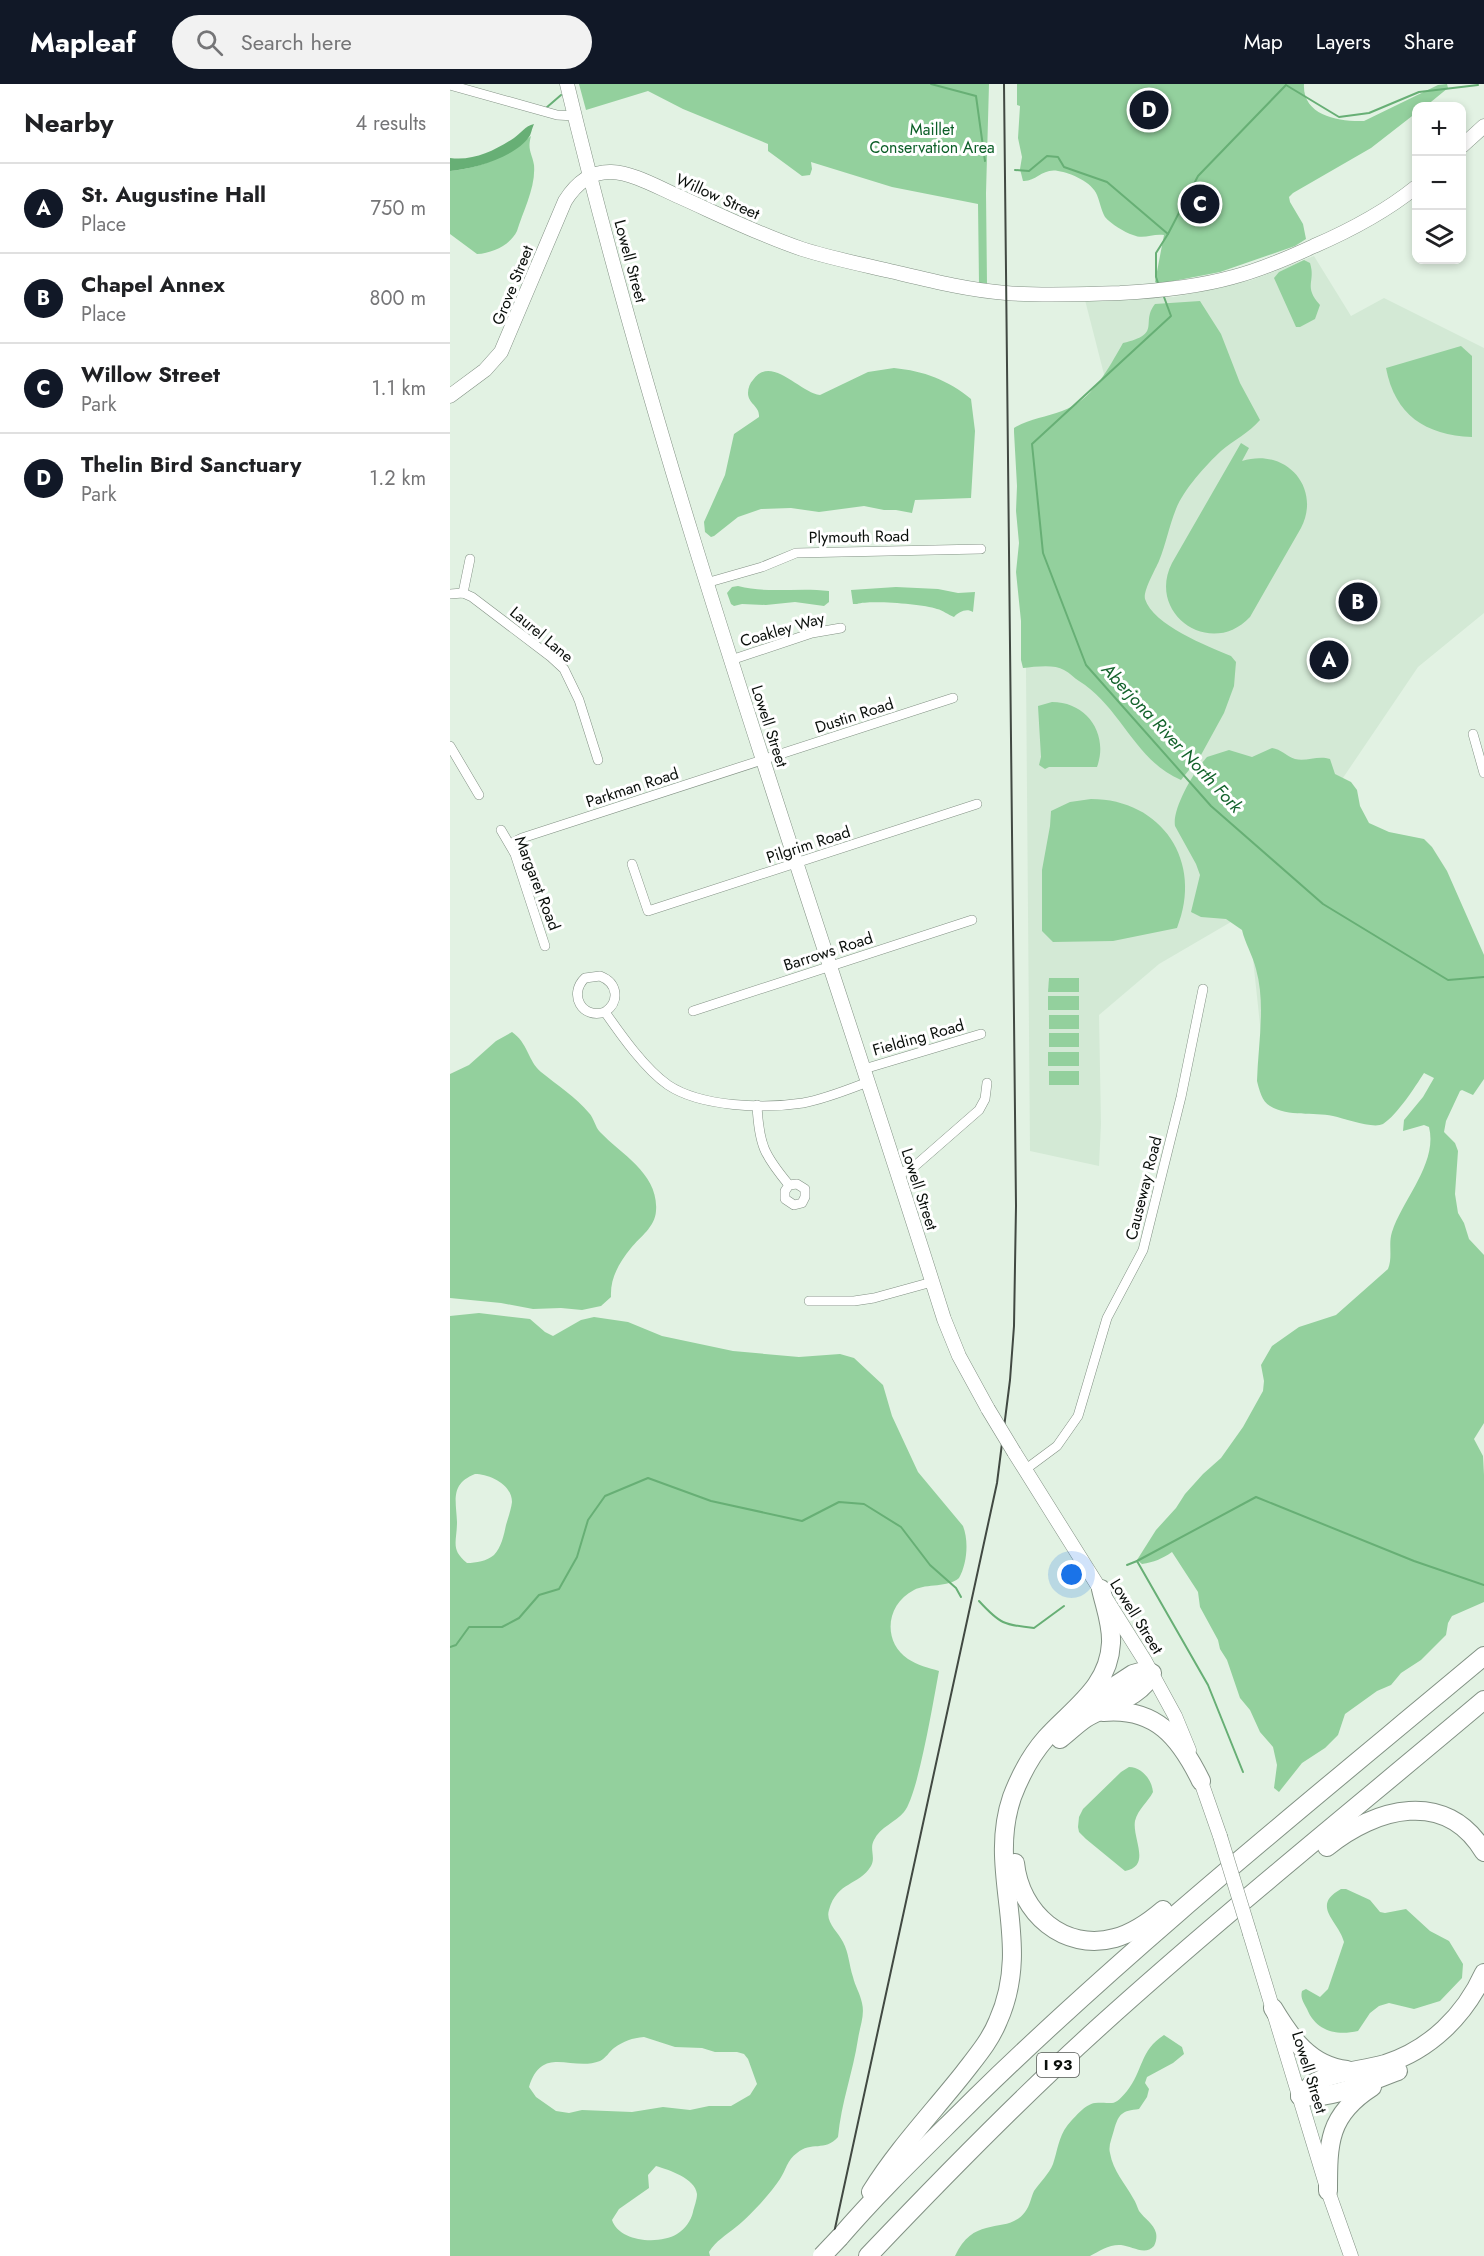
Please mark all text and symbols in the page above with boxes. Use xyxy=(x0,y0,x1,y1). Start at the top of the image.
search box xyxy=(172,15,592,69)
text: Mapleaf xyxy=(30,22,136,63)
icon: search xyxy=(193,26,226,59)
text: Search here xyxy=(241,26,352,58)
text: Map xyxy=(1244,27,1283,57)
text: Layers xyxy=(1316,27,1371,57)
text: Share xyxy=(1404,27,1454,57)
pin: D xyxy=(1130,87,1168,132)
map controls xyxy=(1412,102,1466,264)
button: + xyxy=(1412,102,1466,156)
text: Nearby xyxy=(24,104,113,142)
text: 4 results xyxy=(355,109,426,138)
park label: Maillet Conservation Area xyxy=(869,118,995,159)
button: − xyxy=(1412,156,1466,210)
street label: Willow Street xyxy=(672,168,764,225)
text: St. Augustine Hall xyxy=(81,178,266,210)
pin: C xyxy=(1180,182,1220,226)
text: A xyxy=(36,194,51,223)
text: 750 m xyxy=(371,194,426,223)
text: Place xyxy=(81,210,126,239)
button: layers xyxy=(1412,210,1466,264)
street label: Lowell Street xyxy=(608,217,653,305)
street label: Grove Street xyxy=(486,242,539,329)
text: Chapel Annex xyxy=(81,268,225,300)
text: B xyxy=(37,284,50,313)
text: 800 m xyxy=(369,284,426,313)
text: Place xyxy=(81,300,126,329)
text: Willow Street xyxy=(81,358,220,390)
text: C xyxy=(36,374,51,403)
text: 1.1 km xyxy=(372,374,426,403)
text: Park xyxy=(81,390,117,419)
text: Thelin Bird Sanctuary xyxy=(81,448,301,480)
text: D xyxy=(36,464,51,493)
text: 1.2 km xyxy=(369,464,426,493)
text: Park xyxy=(81,480,117,509)
street label: Plymouth Road xyxy=(808,524,910,549)
pin: B xyxy=(1338,580,1378,624)
street label: Laurel Lane xyxy=(505,601,578,668)
street label: Coakley Way xyxy=(737,606,828,653)
pin: A xyxy=(1310,638,1348,682)
water label: Aberjona River North Fork xyxy=(1095,657,1249,820)
street label: Lowell Street xyxy=(745,682,794,770)
street label: Dustin Road xyxy=(812,692,896,739)
street label: Parkman Road xyxy=(583,762,682,813)
street label: Pilgrim Road xyxy=(763,820,853,869)
street label: Margaret Road xyxy=(509,833,566,934)
street label: Barrows Road xyxy=(781,926,876,977)
street label: Fielding Road xyxy=(870,1013,967,1062)
street label: Causeway Road xyxy=(1119,1134,1168,1243)
street label: Lowell Street xyxy=(895,1145,944,1233)
your location xyxy=(1057,1560,1086,1589)
street label: Lowell Street xyxy=(1104,1574,1169,1658)
street label: Lowell Street xyxy=(1286,2028,1333,2116)
road number: I 93 xyxy=(1037,2053,1079,2077)

